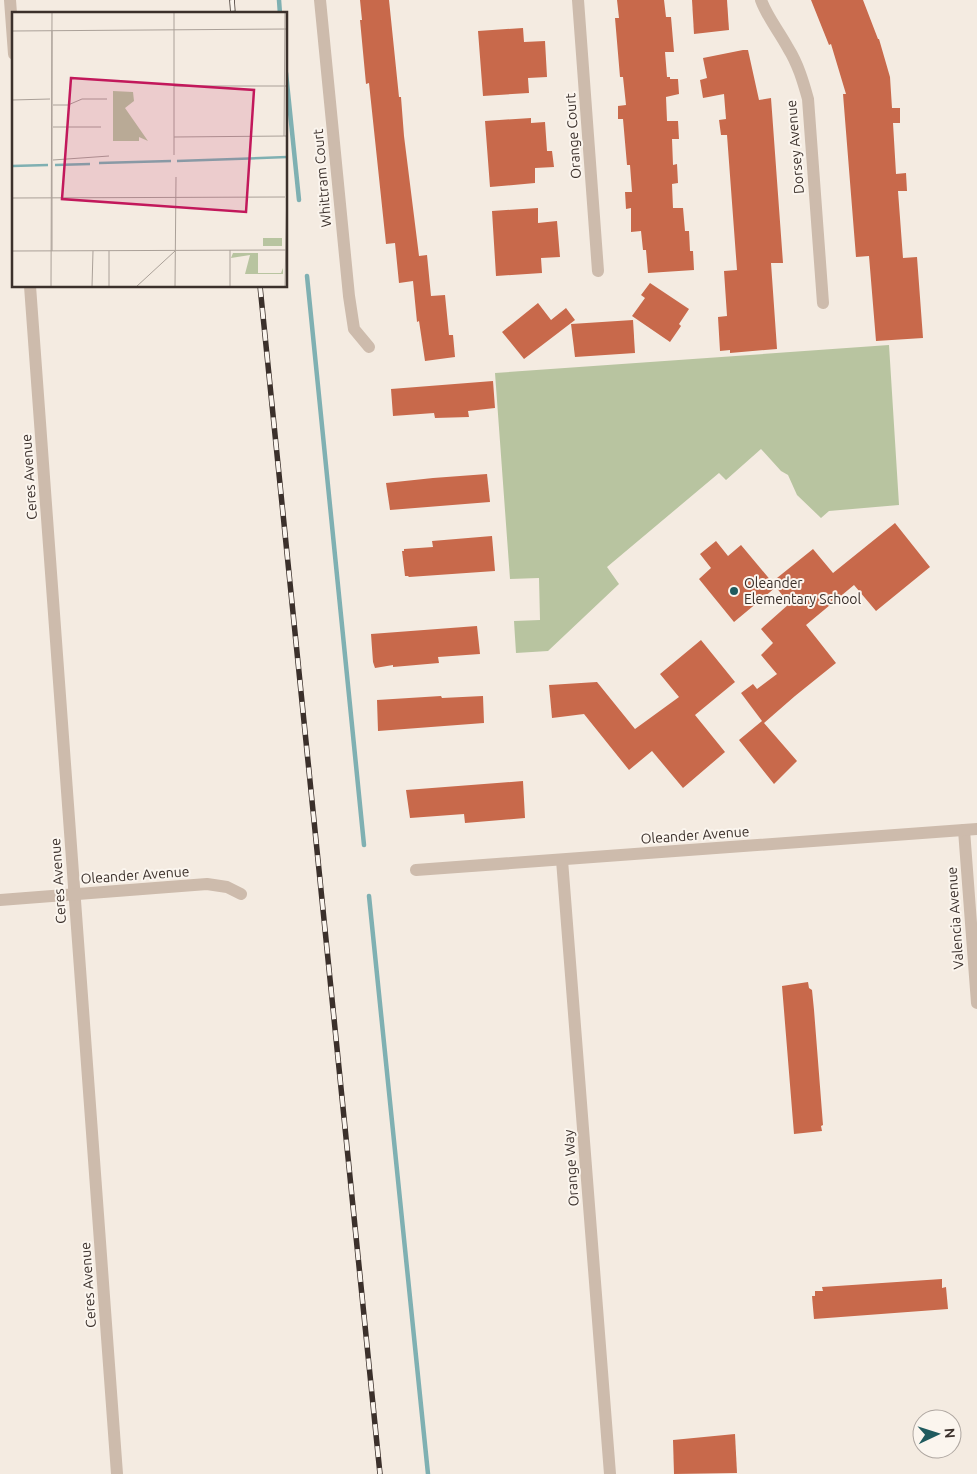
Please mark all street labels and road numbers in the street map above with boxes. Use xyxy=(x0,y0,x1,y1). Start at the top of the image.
street label: Orange Court xyxy=(562,92,584,179)
street label: Dorsey Avenue xyxy=(783,99,807,195)
street label: Whittram Court xyxy=(310,128,334,228)
street label: Ceres Avenue xyxy=(18,434,40,520)
street label: Oleander Avenue xyxy=(640,823,750,847)
street label: Ceres Avenue xyxy=(47,838,69,924)
street label: Oleander Avenue xyxy=(80,863,190,887)
street label: Valencia Avenue xyxy=(943,866,967,970)
street label: Orange Way xyxy=(560,1129,582,1207)
street label: Ceres Avenue xyxy=(77,1242,99,1328)

